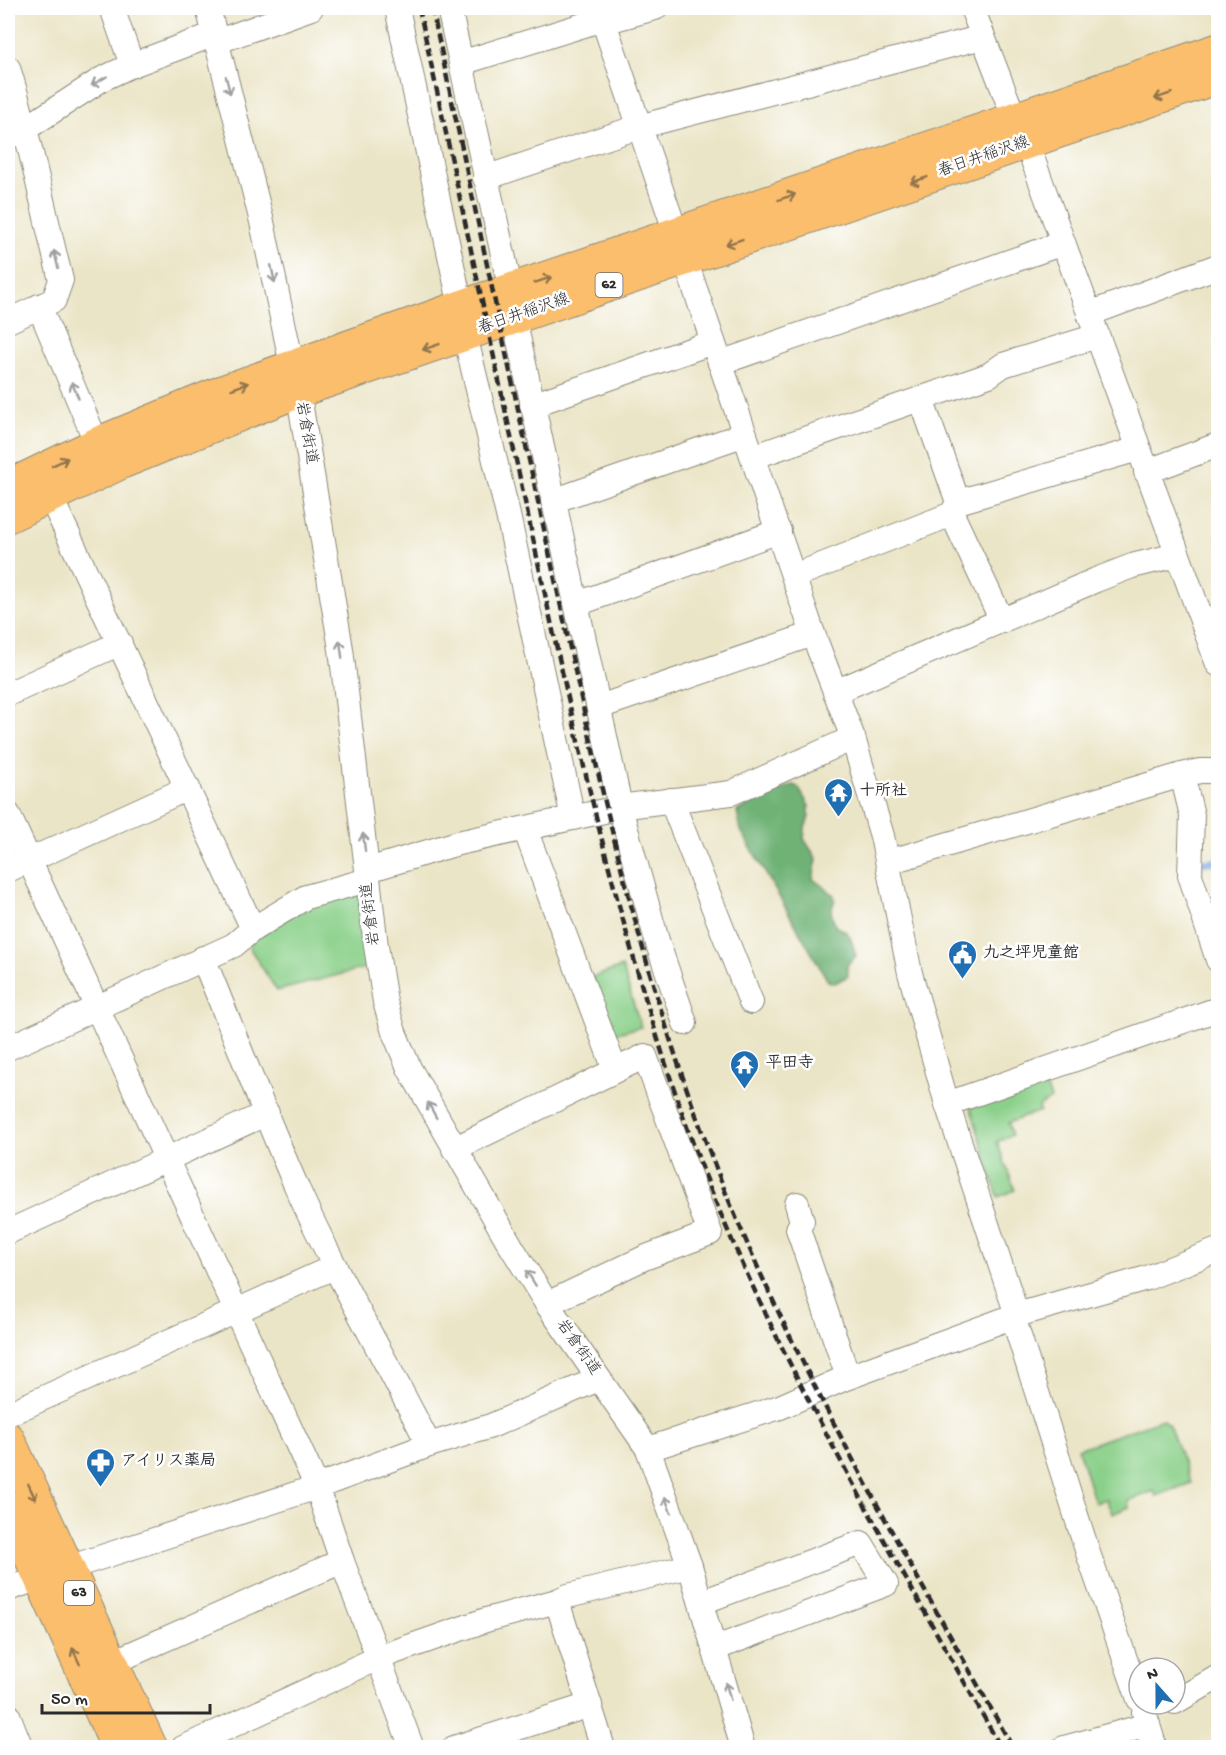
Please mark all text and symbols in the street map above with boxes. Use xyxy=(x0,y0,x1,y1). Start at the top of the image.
one-way arrow xyxy=(222,75,234,94)
one-way arrow xyxy=(91,76,108,88)
one-way arrow xyxy=(1154,92,1173,103)
street label: 春日井稲沢線 xyxy=(935,131,1032,183)
one-way arrow xyxy=(910,175,929,186)
one-way arrow xyxy=(777,190,796,201)
one-way arrow xyxy=(725,237,744,248)
one-way arrow xyxy=(49,250,61,269)
one-way arrow xyxy=(268,264,279,283)
one-way arrow xyxy=(533,273,551,284)
road number: 62 xyxy=(596,273,622,297)
street label: 春日井稲沢線 xyxy=(475,288,572,340)
one-way arrow xyxy=(422,342,441,353)
one-way arrow xyxy=(230,380,249,391)
one-way arrow xyxy=(69,382,80,400)
street label: 岩倉街道 xyxy=(290,399,322,466)
one-way arrow xyxy=(51,456,69,468)
one-way arrow xyxy=(335,639,346,659)
temple icon: 十所社 xyxy=(822,776,854,818)
place label: 十所社 xyxy=(859,782,907,802)
one-way arrow xyxy=(359,833,370,853)
street label: 岩倉街道 xyxy=(357,881,385,947)
public building icon: 九之坪児童館 xyxy=(946,938,978,980)
place label: 九之坪児童館 xyxy=(983,943,1079,964)
temple icon: 平田寺 xyxy=(729,1048,761,1090)
place label: 平田寺 xyxy=(766,1053,814,1074)
one-way arrow xyxy=(426,1101,437,1119)
one-way arrow xyxy=(524,1270,536,1287)
street label: 岩倉街道 xyxy=(551,1315,605,1380)
pharmacy icon: アイリス薬局 xyxy=(84,1446,116,1488)
place label: アイリス薬局 xyxy=(121,1452,216,1472)
one-way arrow xyxy=(27,1482,39,1500)
one-way arrow xyxy=(662,1497,673,1515)
road number: 63 xyxy=(64,1581,94,1605)
one-way arrow xyxy=(70,1648,82,1666)
north arrow xyxy=(1127,1656,1187,1716)
text: N xyxy=(1145,1664,1162,1686)
scale bar xyxy=(42,1677,210,1715)
one-way arrow xyxy=(721,1682,733,1701)
text: 50 m xyxy=(51,1690,88,1711)

